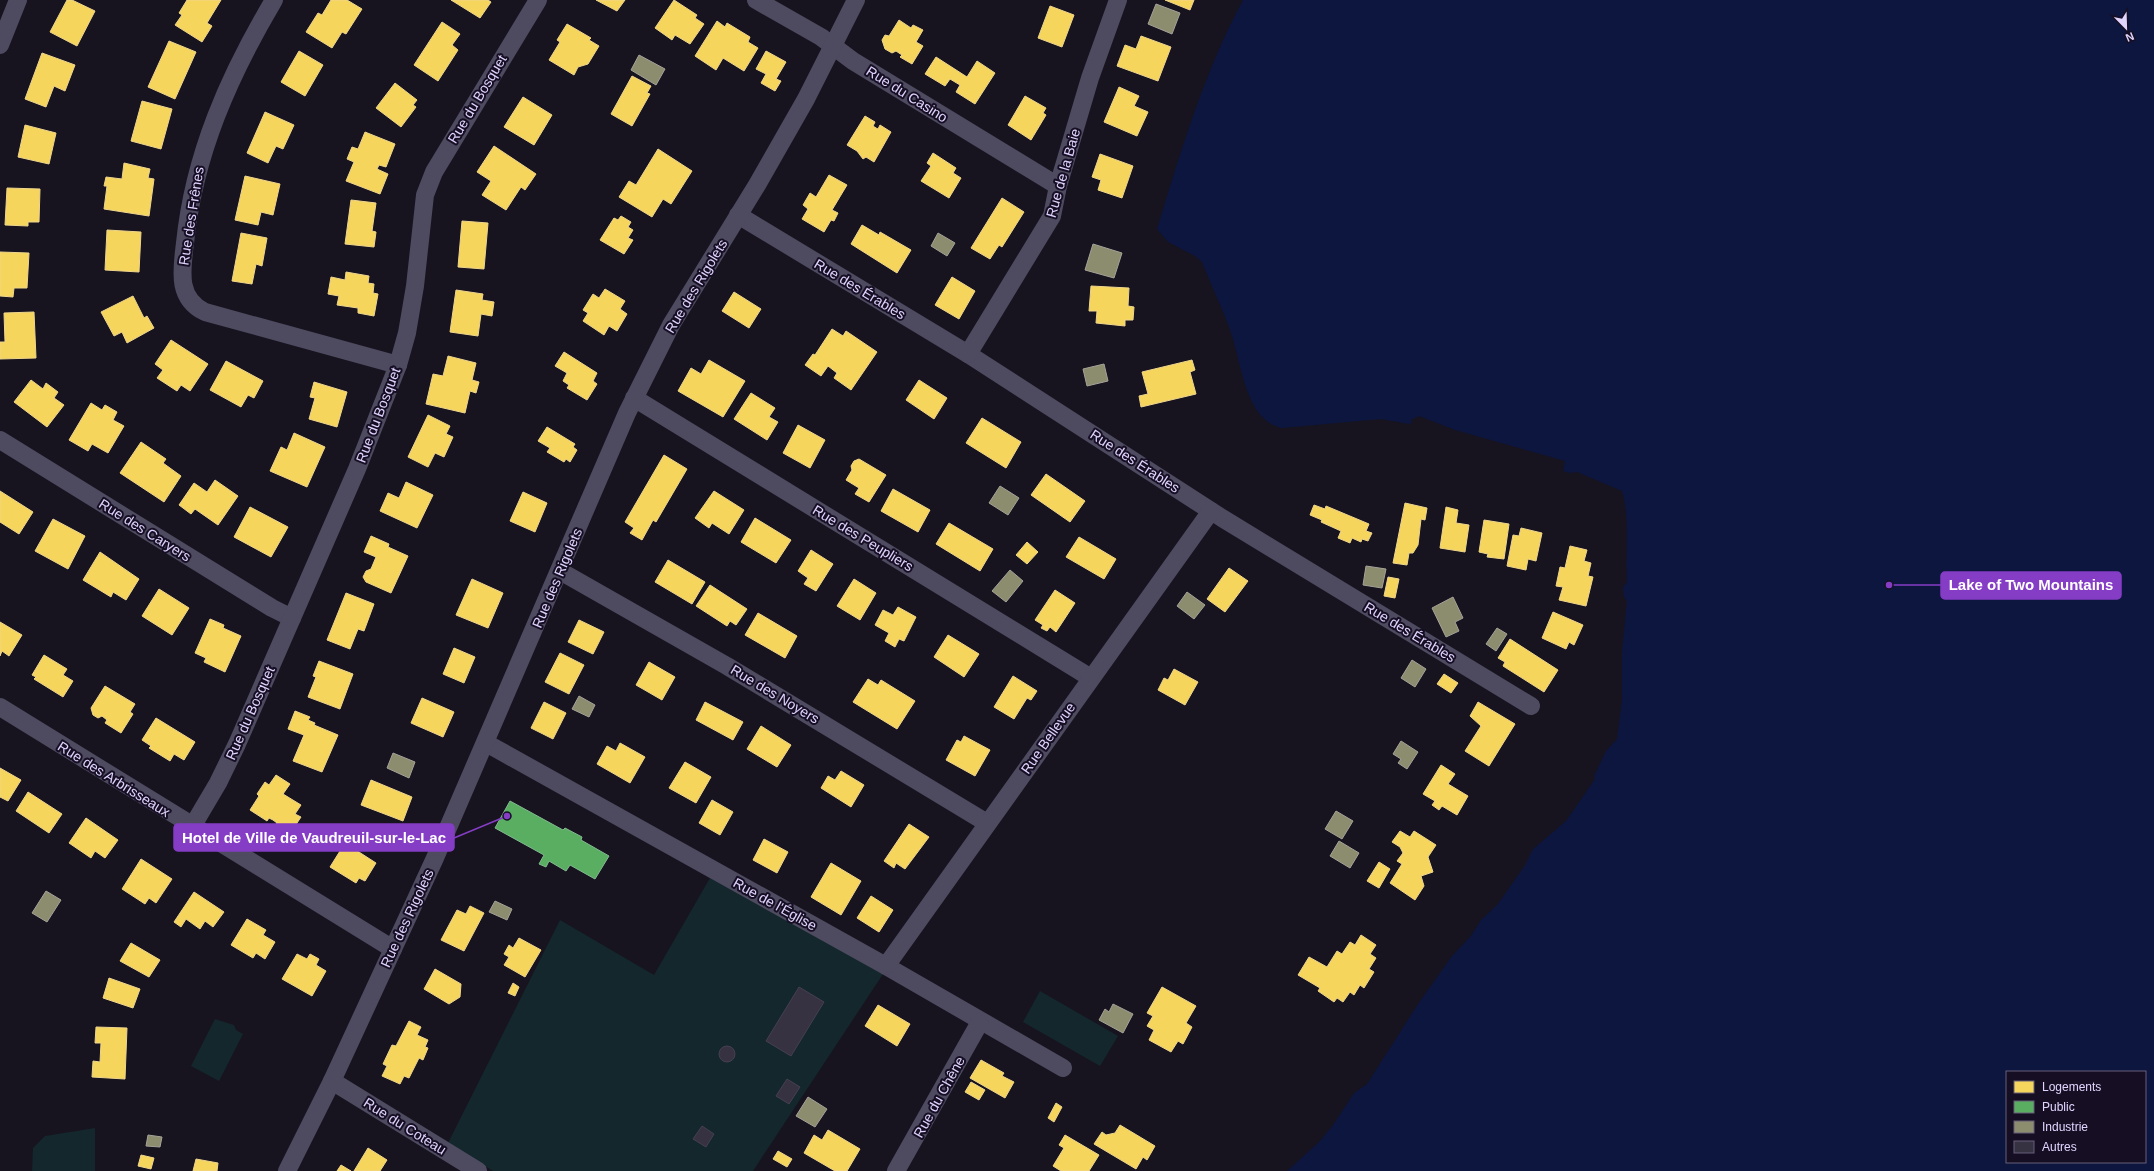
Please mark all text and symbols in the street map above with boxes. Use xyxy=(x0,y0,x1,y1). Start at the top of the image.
north arrow xyxy=(2106,8,2146,48)
text: N xyxy=(2124,30,2136,44)
street label: Rue du Bosquet xyxy=(444,52,510,146)
street label: Rue du Casino xyxy=(863,63,951,125)
street label: Rue de la Baie xyxy=(1043,126,1083,219)
street label: Rue des Frênes xyxy=(175,166,207,266)
street label: Rue des Rigolets xyxy=(662,236,730,336)
street label: Rue des Érables xyxy=(812,255,908,323)
street label: Rue du Bosquet xyxy=(353,365,403,465)
street label: Rue des Érables xyxy=(1087,426,1183,496)
street label: Rue des Caryers xyxy=(96,495,194,565)
street label: Rue des Peupliers xyxy=(810,502,916,574)
street label: Rue des Rigolets xyxy=(529,526,585,630)
callout: Lake of Two Mountains xyxy=(1941,572,2121,599)
text: Lake of Two Mountains xyxy=(1949,576,2113,593)
street label: Rue des Érables xyxy=(1362,598,1458,666)
street label: Rue des Noyers xyxy=(728,661,822,727)
street label: Rue du Bosquet xyxy=(222,664,278,762)
street label: Rue Bellevue xyxy=(1018,699,1079,777)
street label: Rue des Arbrisseaux xyxy=(55,738,173,820)
callout: Hotel de Ville de Vaudreuil-sur-le-Lac xyxy=(174,824,454,851)
text: Hotel de Ville de Vaudreuil-sur-le-Lac xyxy=(182,829,446,846)
street label: Rue des Rigolets xyxy=(377,866,437,970)
street label: Rue de l'Église xyxy=(730,874,820,934)
street label: Rue du Chêne xyxy=(910,1053,968,1140)
legend xyxy=(2006,1071,2146,1163)
text: Logements xyxy=(2042,1080,2101,1094)
street label: Rue du Coteau xyxy=(361,1094,449,1158)
text: Public xyxy=(2042,1100,2075,1114)
text: Industrie xyxy=(2042,1120,2088,1134)
text: Autres xyxy=(2042,1140,2077,1154)

